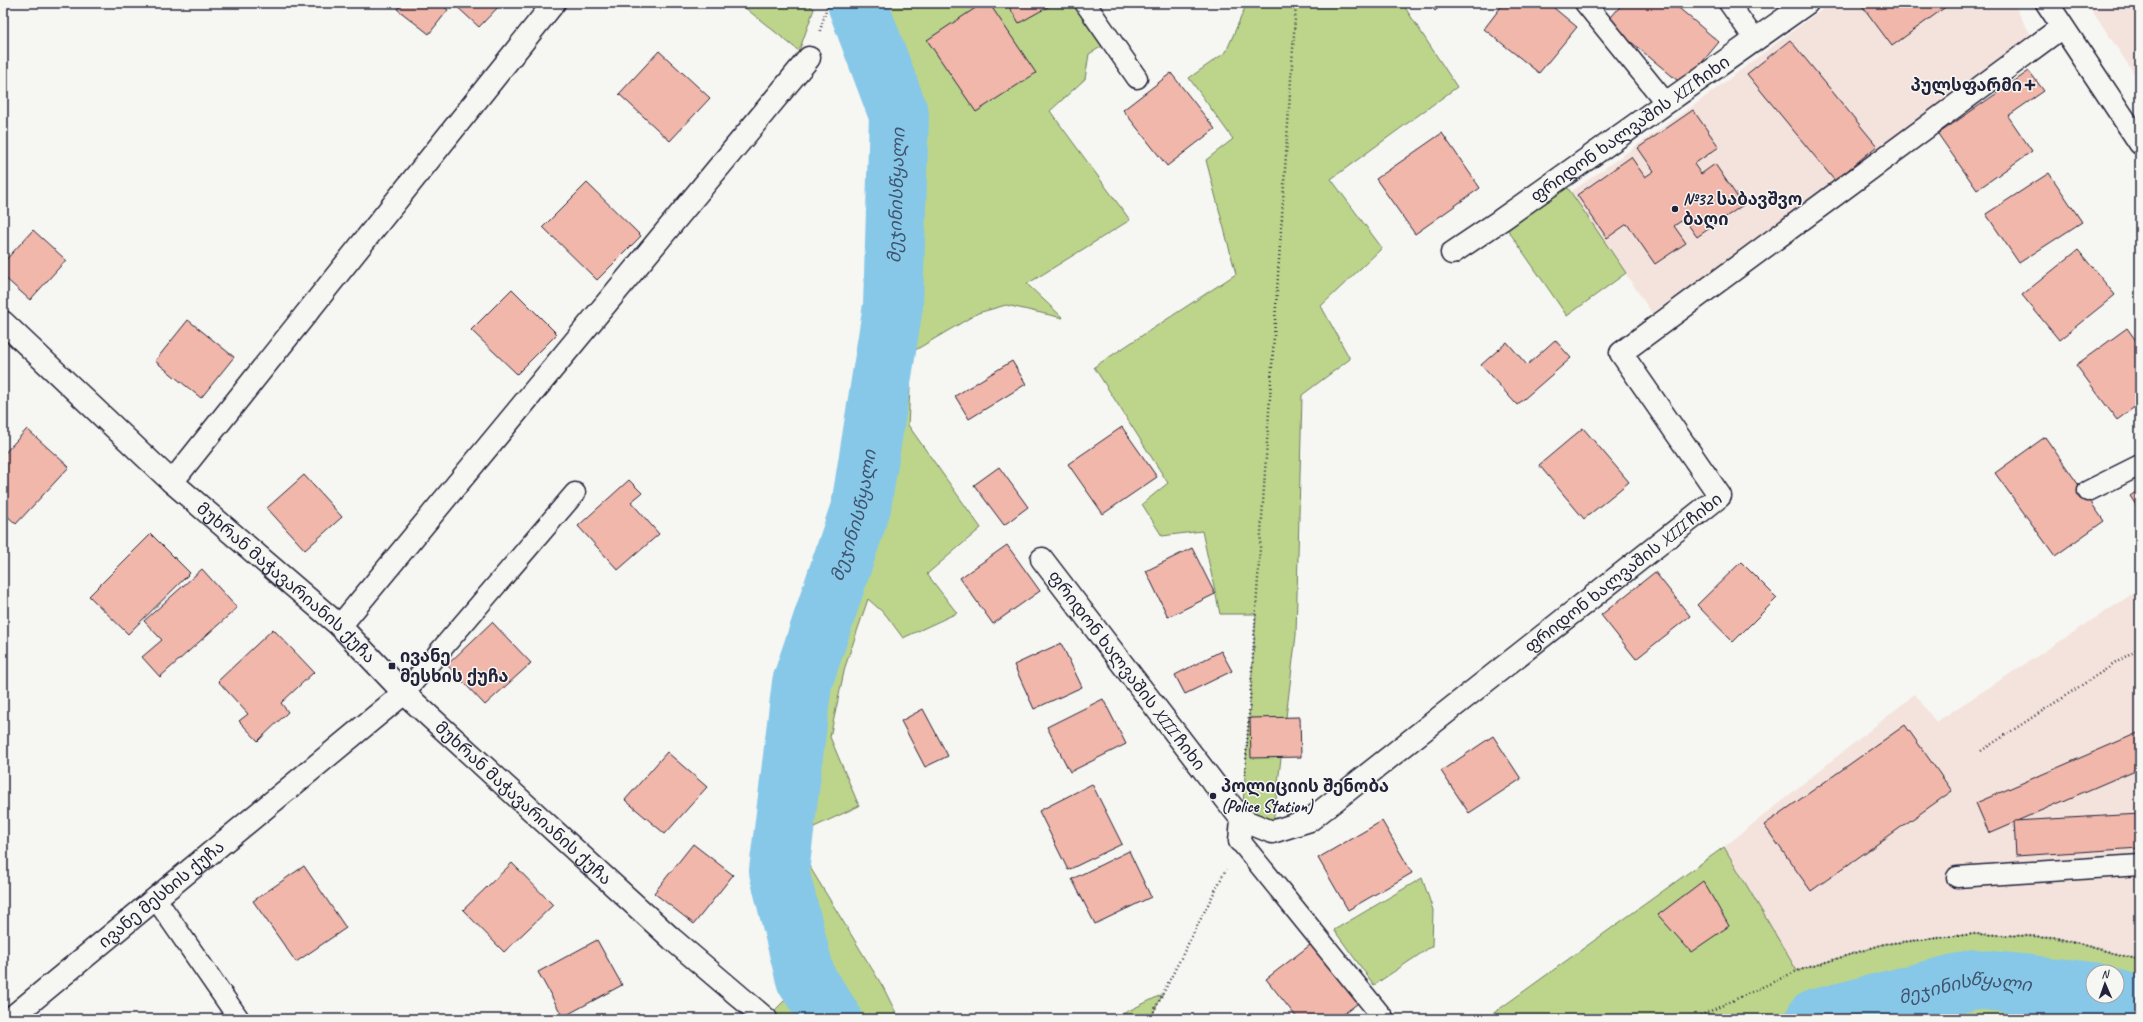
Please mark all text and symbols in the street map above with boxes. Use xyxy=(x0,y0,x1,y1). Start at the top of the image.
street label: ფრიდონ ხალვაშის XII ჩიხი xyxy=(1526,51,1734,207)
place label: პულსფარმი xyxy=(1910,75,2022,96)
marker: პულსფარმი xyxy=(2025,80,2035,90)
water label: მეჯინისწყალი xyxy=(883,127,910,264)
place label: №32 საბავშვო ბაღი xyxy=(1683,189,1802,230)
marker: №32 საბავშვო ბაღი xyxy=(1670,204,1680,214)
water label: მეჯინისწყალი xyxy=(826,448,881,584)
street label: ფრიდონ ხალვაშის XIII ჩიხი xyxy=(1520,488,1726,658)
street label: მუხრან მაჭავარიანის ქუჩა xyxy=(192,498,380,668)
street label: ფრიდონ ხალვაშის XIII ჩიხი xyxy=(1044,566,1210,774)
place label: ივანე მესხის ქუჩა xyxy=(400,646,508,687)
marker: ივანე მესხის ქუჩა xyxy=(387,661,397,671)
street label: მუხრან მაჭავარიანის ქუჩა xyxy=(431,717,616,889)
place label: პოლიციის შენობა (Police Station) xyxy=(1221,776,1389,817)
marker: პოლიციის შენობა (Police Station) xyxy=(1208,791,1218,801)
street label: ივანე მესხის ქუჩა xyxy=(94,836,229,953)
north arrow xyxy=(2085,964,2125,1004)
text: N xyxy=(2101,967,2110,981)
water label: მეჯინისწყალი xyxy=(1896,968,2033,1009)

